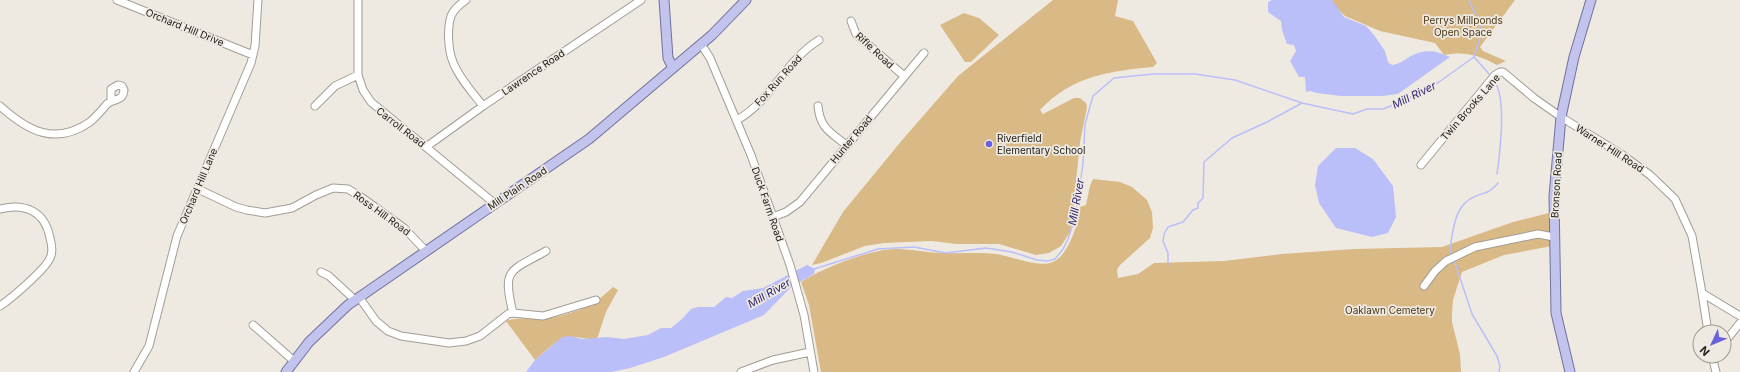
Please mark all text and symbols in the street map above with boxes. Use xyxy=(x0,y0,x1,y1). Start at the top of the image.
street label: Orchard Hill Drive xyxy=(144,6,226,48)
park label: Perrys Millponds Open Space xyxy=(1423,14,1503,38)
street label: Rifle Road xyxy=(853,29,897,71)
street label: Lawrence Road xyxy=(499,47,567,97)
street label: Fox Run Road xyxy=(752,52,804,108)
street label: Twin Brooks Lane xyxy=(1438,71,1502,143)
water label: Mill River xyxy=(1390,78,1439,112)
street label: Carroll Road xyxy=(374,104,428,150)
street label: Hunter Road xyxy=(827,113,875,165)
street label: Warner Hill Road xyxy=(1574,122,1646,174)
place label: Riverfield Elementary School xyxy=(997,132,1086,156)
marker: Riverfield Elementary School xyxy=(984,139,994,149)
street label: Orchard Hill Lane xyxy=(177,146,220,226)
street label: Bronson Road xyxy=(1548,152,1564,218)
street label: Mill Plain Road xyxy=(485,164,549,212)
street label: Duck Farm Road xyxy=(750,165,786,243)
water label: Mill River xyxy=(1065,177,1087,226)
street label: Ross Hill Road xyxy=(351,188,413,238)
water label: Mill River xyxy=(745,275,794,311)
park label: Oaklawn Cemetery xyxy=(1345,304,1435,316)
north arrow xyxy=(1692,324,1732,364)
text: N xyxy=(1697,343,1713,359)

